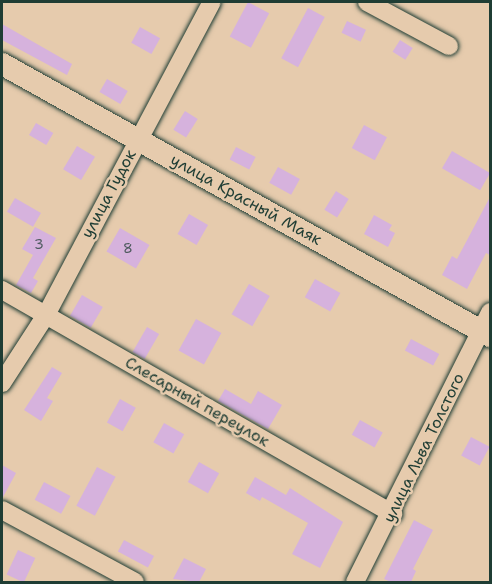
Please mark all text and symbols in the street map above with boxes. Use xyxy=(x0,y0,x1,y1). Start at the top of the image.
street label: улица Гудок xyxy=(78,146,140,242)
street label: улица Красный Маяк xyxy=(167,150,325,250)
house number: 3 xyxy=(34,236,44,252)
house number: 8 xyxy=(123,240,133,256)
street label: Слесарный переулок xyxy=(122,353,272,451)
street label: улица Льва Толстого xyxy=(379,370,469,526)

